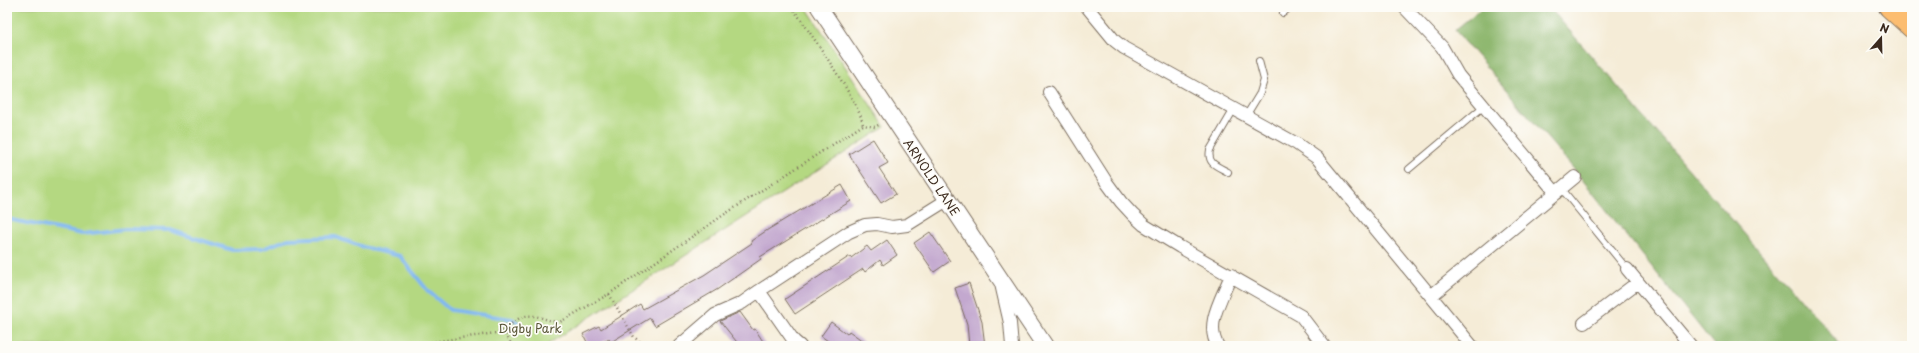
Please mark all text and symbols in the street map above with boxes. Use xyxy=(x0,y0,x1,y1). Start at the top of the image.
north arrow xyxy=(1861,18,1901,58)
text: N xyxy=(1878,19,1892,38)
street label: ARNOLD LANE xyxy=(900,135,964,219)
park label: Digby Park xyxy=(498,319,562,337)

